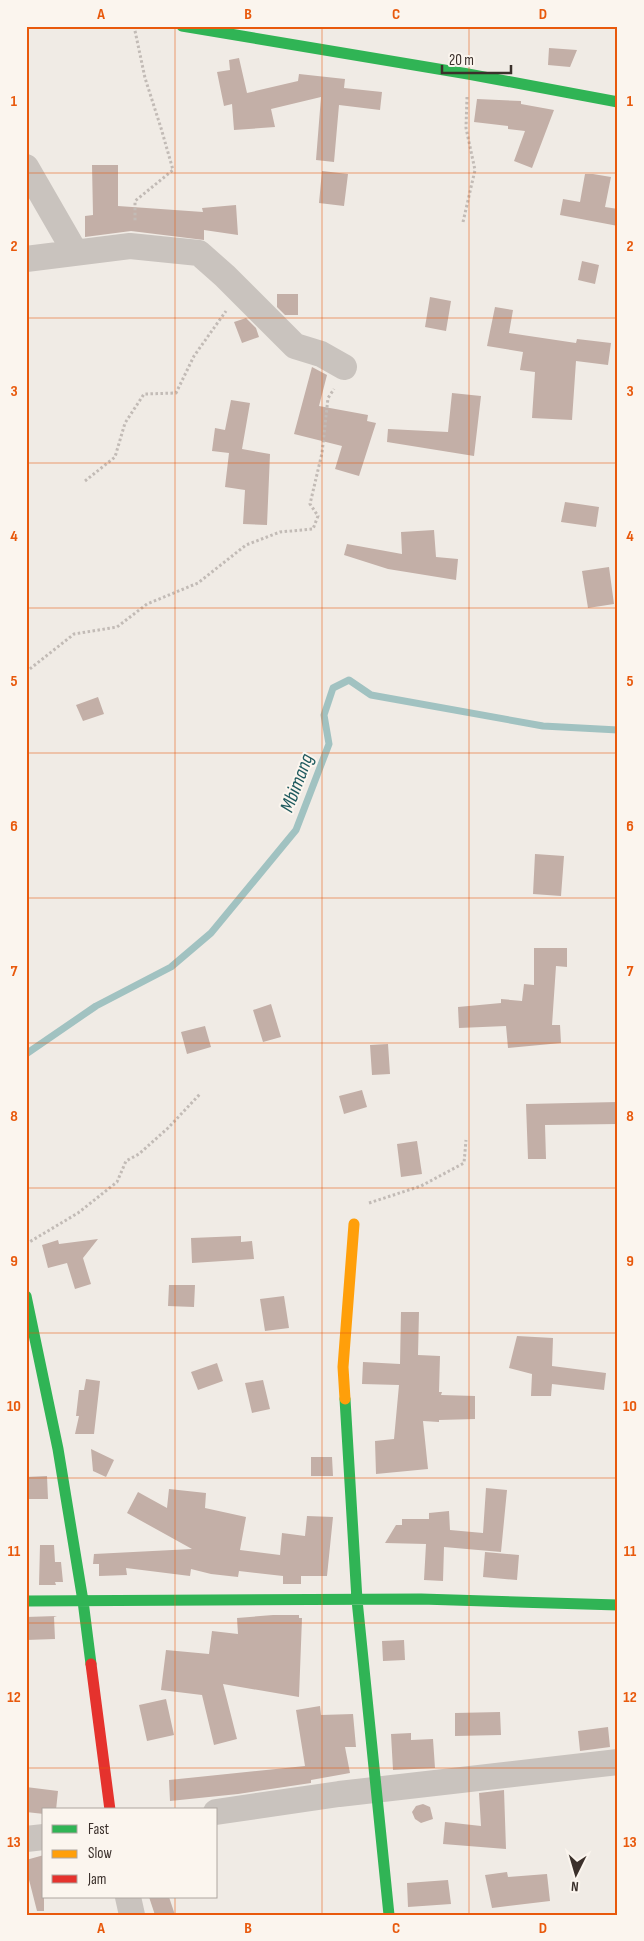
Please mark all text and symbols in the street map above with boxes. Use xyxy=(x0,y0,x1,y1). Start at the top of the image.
text: A xyxy=(96,5,105,24)
text: B xyxy=(244,5,252,24)
text: C xyxy=(392,5,400,24)
text: D xyxy=(539,5,547,24)
scale bar xyxy=(442,42,510,74)
text: 20 m xyxy=(449,51,474,70)
text: 1 xyxy=(11,92,18,111)
text: 1 xyxy=(627,92,634,111)
text: 2 xyxy=(10,237,18,256)
text: 2 xyxy=(626,237,634,256)
text: 3 xyxy=(10,382,18,401)
text: 3 xyxy=(626,382,634,401)
text: 4 xyxy=(10,527,18,546)
text: 4 xyxy=(626,527,634,546)
text: 5 xyxy=(10,672,18,691)
text: 5 xyxy=(626,672,634,691)
water label: Mbimang xyxy=(275,750,319,816)
text: 6 xyxy=(10,817,18,836)
text: 6 xyxy=(626,817,634,836)
text: 7 xyxy=(11,962,18,981)
text: 7 xyxy=(627,962,634,981)
text: 8 xyxy=(10,1107,18,1126)
text: 8 xyxy=(626,1107,634,1126)
text: 9 xyxy=(10,1252,18,1271)
text: 9 xyxy=(626,1252,634,1271)
text: 10 xyxy=(7,1397,21,1416)
text: 10 xyxy=(623,1397,637,1416)
text: 11 xyxy=(8,1542,21,1561)
text: 11 xyxy=(624,1542,637,1561)
text: 12 xyxy=(7,1688,21,1707)
text: 12 xyxy=(623,1688,637,1707)
legend xyxy=(42,1808,218,1898)
text: Fast xyxy=(88,1820,110,1839)
text: 13 xyxy=(7,1833,21,1852)
text: 13 xyxy=(623,1833,637,1852)
text: Slow xyxy=(88,1844,112,1863)
north arrow xyxy=(552,1848,602,1898)
text: Jam xyxy=(87,1870,106,1889)
text: N xyxy=(570,1878,579,1895)
text: A xyxy=(96,1919,105,1938)
text: B xyxy=(244,1919,252,1938)
text: C xyxy=(392,1919,400,1938)
text: D xyxy=(539,1919,547,1938)

